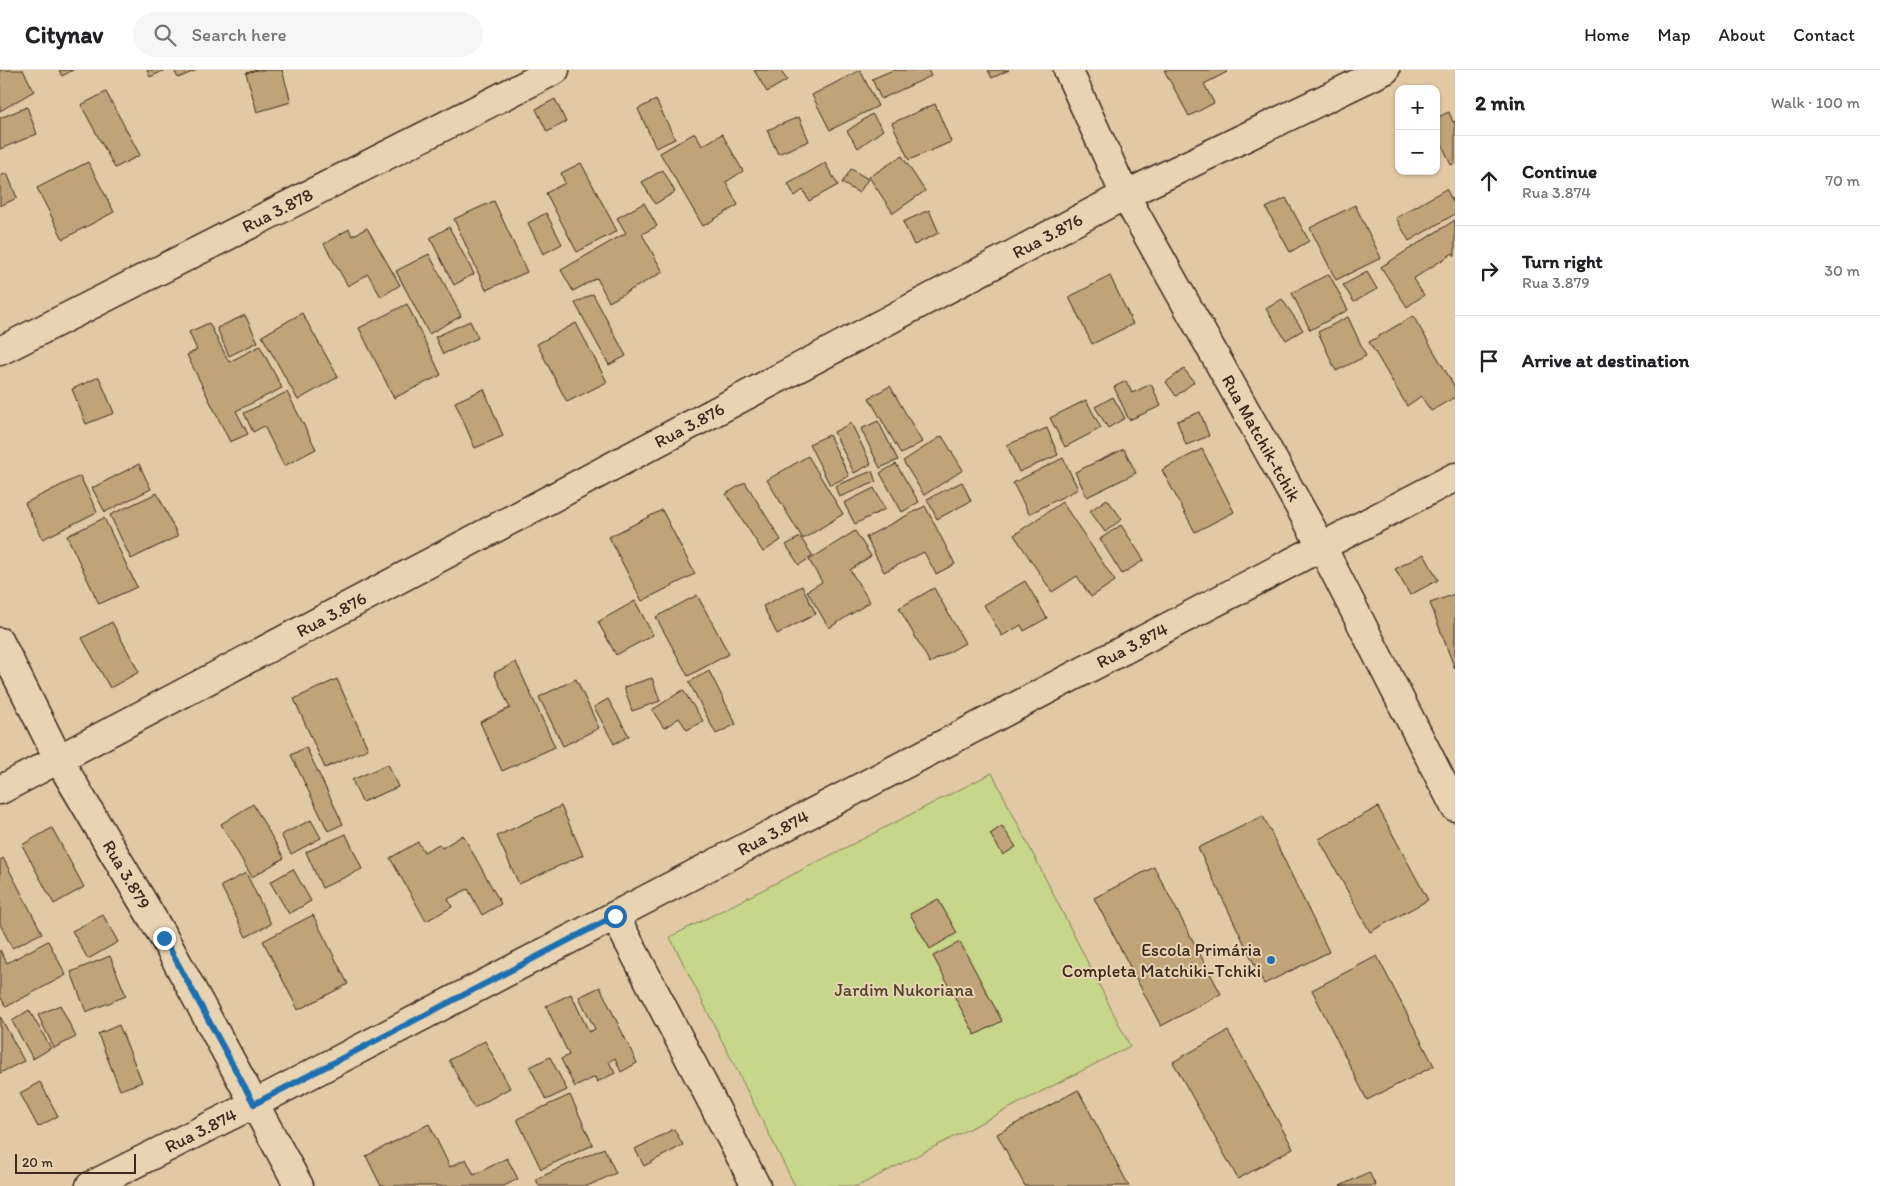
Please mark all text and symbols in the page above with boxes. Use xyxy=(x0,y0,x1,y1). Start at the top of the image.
search box xyxy=(133,12,483,57)
text: Citynav xyxy=(25,20,103,49)
icon: search xyxy=(151,21,179,49)
text: Search here xyxy=(191,23,287,46)
text: Home xyxy=(1584,24,1630,46)
text: Map xyxy=(1658,24,1691,46)
text: About xyxy=(1719,24,1765,46)
text: Contact xyxy=(1793,24,1855,46)
map controls xyxy=(1395,85,1440,175)
button: + xyxy=(1395,85,1440,130)
text: 2 min xyxy=(1475,90,1525,115)
text: Walk · 100 m xyxy=(1771,93,1860,112)
button: − xyxy=(1395,130,1440,175)
text: Continue xyxy=(1522,160,1597,183)
icon: ahead xyxy=(1475,167,1503,195)
text: 70 m xyxy=(1825,171,1860,190)
street label: Rua 3.878 xyxy=(238,183,317,238)
text: Rua 3.874 xyxy=(1522,183,1591,202)
street label: Rua 3.876 xyxy=(1009,208,1086,264)
text: Turn right xyxy=(1522,250,1603,273)
icon: right xyxy=(1475,257,1503,285)
text: 30 m xyxy=(1824,261,1860,280)
text: Rua 3.879 xyxy=(1522,273,1590,292)
icon: arrive xyxy=(1475,347,1503,375)
text: Arrive at destination xyxy=(1522,349,1689,372)
street label: Rua Matchik-tchik xyxy=(1217,371,1305,505)
street label: Rua 3.876 xyxy=(651,398,728,453)
street label: Rua 3.876 xyxy=(293,587,370,642)
street label: Rua 3.874 xyxy=(1093,618,1172,673)
street label: Rua 3.874 xyxy=(734,805,813,861)
street label: Rua 3.879 xyxy=(98,836,155,913)
route start xyxy=(604,905,627,928)
route end xyxy=(153,927,176,950)
place label: Escola Primária Completa Matchiki-Tchiki xyxy=(1062,939,1261,982)
marker: Escola Primária Completa Matchiki-Tchiki xyxy=(1265,954,1277,966)
park label: Jardim Nukoriana xyxy=(834,979,974,1001)
street label: Rua 3.874 xyxy=(161,1103,241,1158)
scale bar xyxy=(15,1151,136,1174)
text: 20 m xyxy=(22,1154,53,1171)

